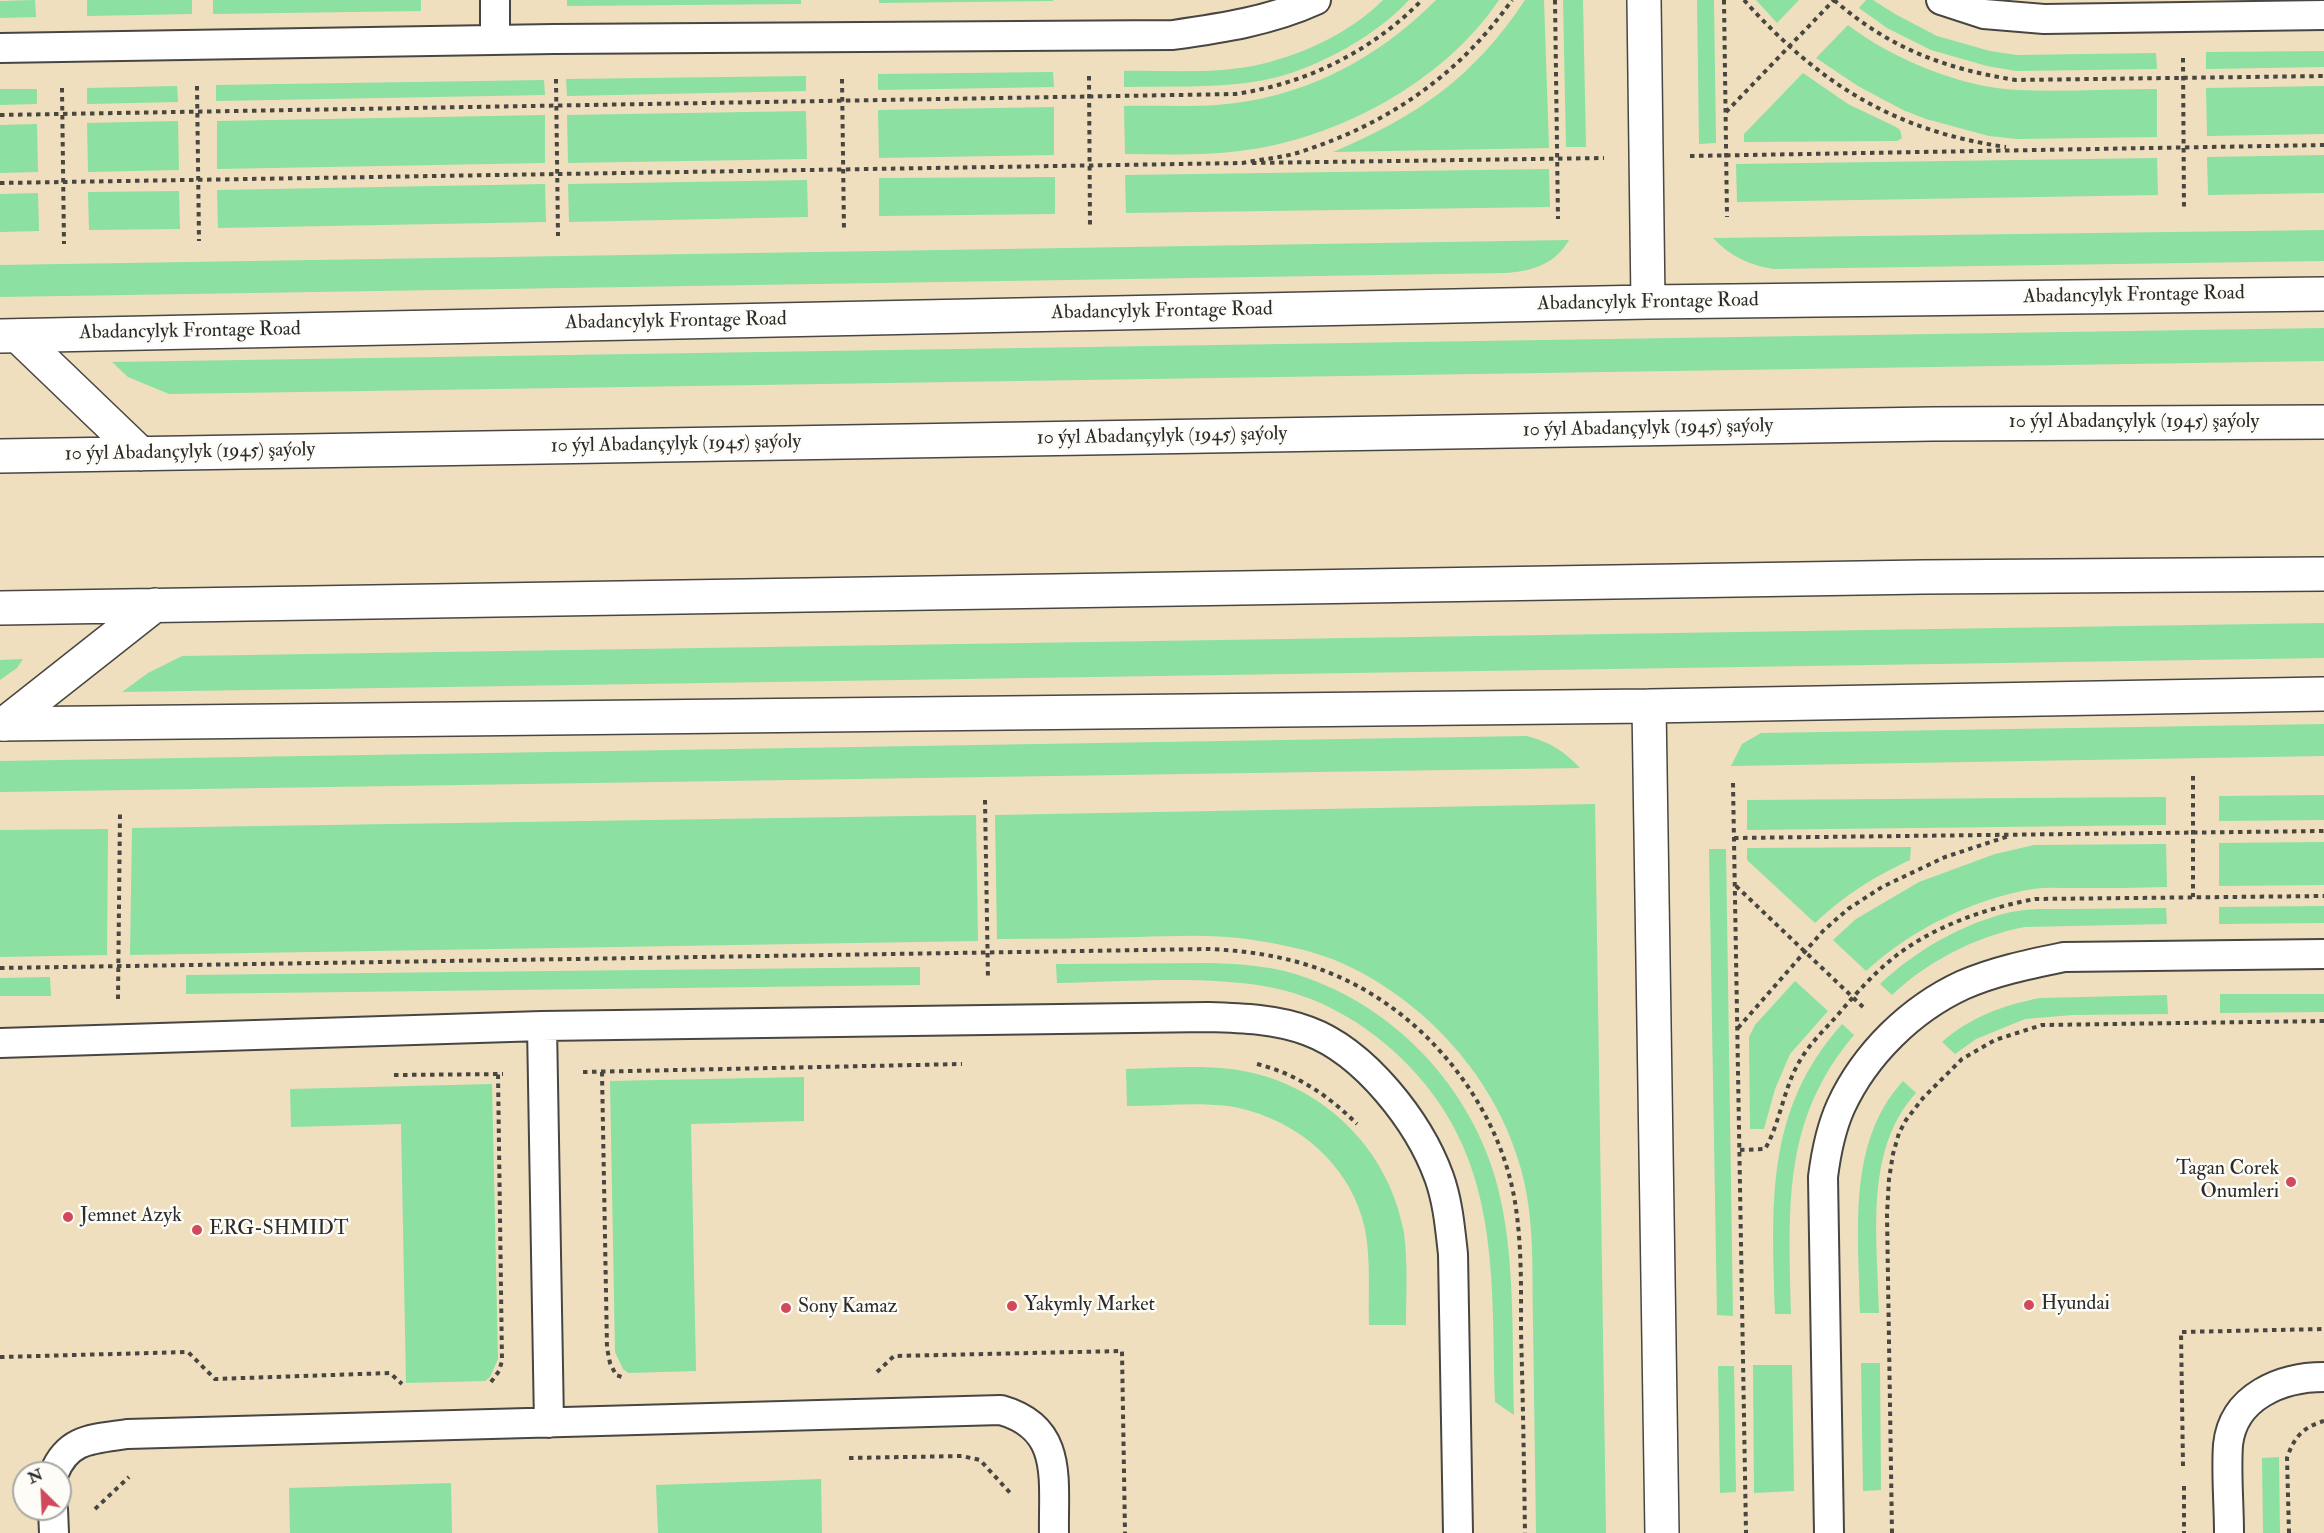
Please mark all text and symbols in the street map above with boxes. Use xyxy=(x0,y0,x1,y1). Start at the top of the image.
street label: Abadancylyk Frontage Road xyxy=(2023,282,2245,310)
street label: Abadancylyk Frontage Road xyxy=(1537,289,1759,317)
street label: Abadancylyk Frontage Road xyxy=(1051,298,1273,326)
street label: Abadancylyk Frontage Road xyxy=(565,308,787,336)
street label: Abadancylyk Frontage Road xyxy=(79,318,301,346)
street label: 10 ýyl Abadançylyk (1945) şaýoly xyxy=(2009,411,2259,435)
street label: 10 ýyl Abadançylyk (1945) şaýoly xyxy=(1522,415,1774,443)
street label: 10 ýyl Abadançylyk (1945) şaýoly xyxy=(1036,423,1288,451)
street label: 10 ýyl Abadançylyk (1945) şaýoly xyxy=(550,431,802,459)
street label: 10 ýyl Abadançylyk (1945) şaýoly xyxy=(64,439,316,467)
place label: Tagan Corek Onumleri xyxy=(2176,1158,2279,1205)
marker: Tagan Corek Onumleri xyxy=(2284,1175,2298,1189)
place label: Jemnet Azyk xyxy=(80,1205,182,1229)
marker: Jemnet Azyk xyxy=(61,1210,75,1224)
place label: ERG-SHMIDT xyxy=(209,1218,349,1242)
marker: ERG-SHMIDT xyxy=(190,1223,204,1237)
place label: Hyundai xyxy=(2041,1293,2110,1317)
place label: Yakymly Market xyxy=(1024,1294,1155,1318)
place label: Sony Kamaz xyxy=(798,1296,897,1320)
marker: Hyundai xyxy=(2022,1298,2036,1312)
marker: Yakymly Market xyxy=(1005,1299,1019,1313)
marker: Sony Kamaz xyxy=(779,1301,793,1315)
north arrow xyxy=(12,1461,72,1521)
text: N xyxy=(25,1464,46,1488)

